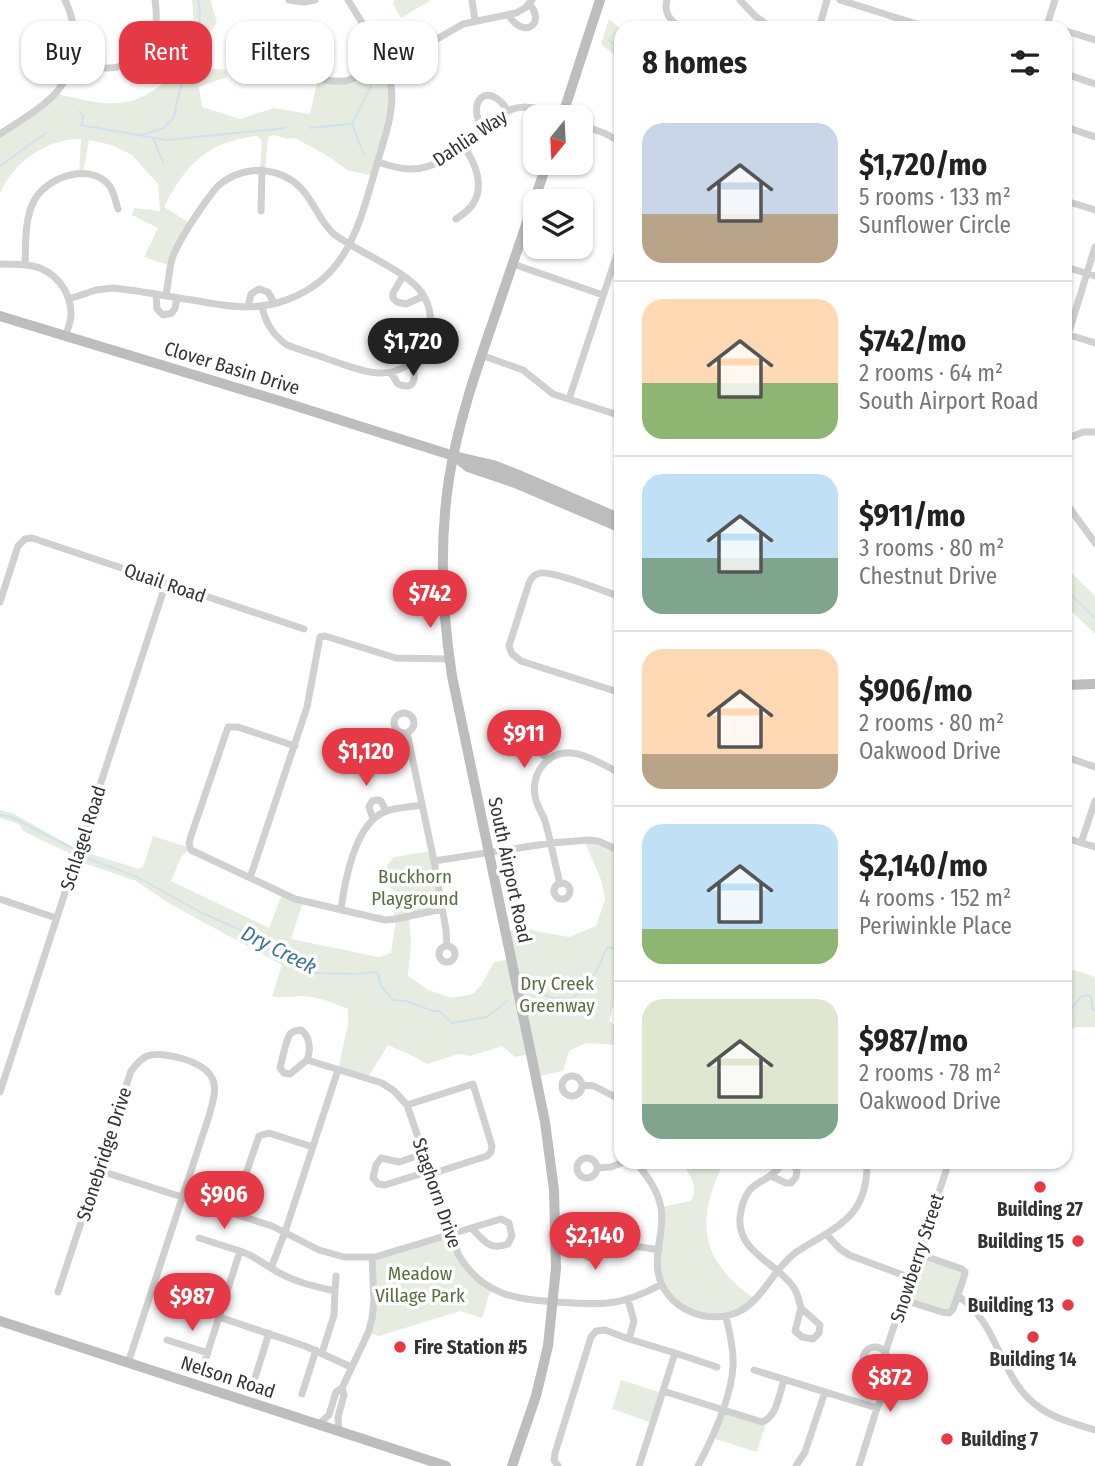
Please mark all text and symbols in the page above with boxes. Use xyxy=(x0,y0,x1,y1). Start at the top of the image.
chip: Buy xyxy=(21,21,105,84)
chip: Rent xyxy=(119,21,212,84)
chip: Filters xyxy=(226,21,334,84)
chip: New xyxy=(348,21,438,84)
icon: filters xyxy=(1006,44,1044,82)
text: 8 homes xyxy=(642,45,747,81)
street label: Dahlia Way xyxy=(428,104,512,171)
north arrow xyxy=(523,105,593,175)
map controls xyxy=(523,105,593,259)
text: $1,720/mo xyxy=(859,147,987,183)
icon: home xyxy=(698,151,782,235)
text: 5 rooms · 133 m² xyxy=(859,183,1011,211)
button: layers xyxy=(523,189,593,259)
text: Sunflower Circle xyxy=(859,211,1011,239)
pin: $1,720 xyxy=(356,318,470,378)
text: $742/mo xyxy=(859,323,966,359)
text: $1,720 xyxy=(384,327,442,355)
icon: home xyxy=(698,327,782,411)
street label: Clover Basin Drive xyxy=(162,336,302,400)
text: 2 rooms · 64 m² xyxy=(859,359,1003,387)
text: South Airport Road xyxy=(859,387,1038,415)
text: $911/mo xyxy=(859,498,965,534)
icon: home xyxy=(698,502,782,586)
text: 3 rooms · 80 m² xyxy=(859,534,1004,562)
street label: Quail Road xyxy=(121,558,209,608)
text: Chestnut Drive xyxy=(859,562,997,590)
pin: $742 xyxy=(389,570,471,630)
text: $742 xyxy=(409,579,451,607)
text: $906/mo xyxy=(859,673,973,709)
icon: home xyxy=(698,677,782,761)
text: 2 rooms · 80 m² xyxy=(859,709,1004,737)
pin: $911 xyxy=(483,710,565,770)
text: $911 xyxy=(503,719,545,747)
pin: $1,120 xyxy=(309,728,423,788)
text: $1,120 xyxy=(338,737,394,765)
text: Oakwood Drive xyxy=(859,737,1001,765)
street label: Schlagel Road xyxy=(55,783,111,893)
street label: South Airport Road xyxy=(483,795,537,945)
text: $2,140/mo xyxy=(859,848,988,884)
icon: home xyxy=(698,852,782,936)
park label: Buckhorn Playground xyxy=(371,865,459,910)
text: 4 rooms · 152 m² xyxy=(859,884,1011,912)
text: Periwinkle Place xyxy=(859,912,1012,940)
water label: Dry Creek xyxy=(237,920,321,980)
park label: Dry Creek Greenway xyxy=(519,972,595,1017)
text: $987/mo xyxy=(859,1023,968,1059)
icon: home xyxy=(698,1027,782,1111)
text: 2 rooms · 78 m² xyxy=(859,1059,1001,1087)
street label: Stonebridge Drive xyxy=(72,1084,136,1224)
text: Oakwood Drive xyxy=(859,1087,1001,1115)
street label: Staghorn Drive xyxy=(407,1135,467,1251)
pin: $906 xyxy=(183,1172,265,1231)
marker: Building 27 xyxy=(1032,1179,1048,1195)
text: $906 xyxy=(200,1180,248,1208)
street label: Snowberry Street xyxy=(885,1190,949,1325)
place label: Building 27 xyxy=(997,1198,1083,1221)
pin: $2,140 xyxy=(538,1212,652,1272)
text: $2,140 xyxy=(566,1221,624,1249)
place label: Building 15 xyxy=(978,1230,1064,1253)
marker: Building 15 xyxy=(1070,1233,1086,1249)
park label: Meadow Village Park xyxy=(375,1262,465,1307)
pin: $987 xyxy=(151,1274,233,1333)
text: $987 xyxy=(170,1282,214,1310)
place label: Building 13 xyxy=(968,1294,1054,1317)
marker: Building 13 xyxy=(1060,1297,1076,1313)
marker: Building 14 xyxy=(1025,1329,1041,1345)
place label: Fire Station #5 xyxy=(414,1336,527,1359)
marker: Fire Station #5 xyxy=(392,1339,408,1355)
place label: Building 14 xyxy=(990,1348,1077,1371)
street label: Nelson Road xyxy=(178,1351,278,1403)
pin: $872 xyxy=(849,1354,931,1414)
text: $872 xyxy=(868,1363,912,1391)
place label: Building 7 xyxy=(961,1428,1038,1451)
marker: Building 7 xyxy=(939,1431,955,1447)

